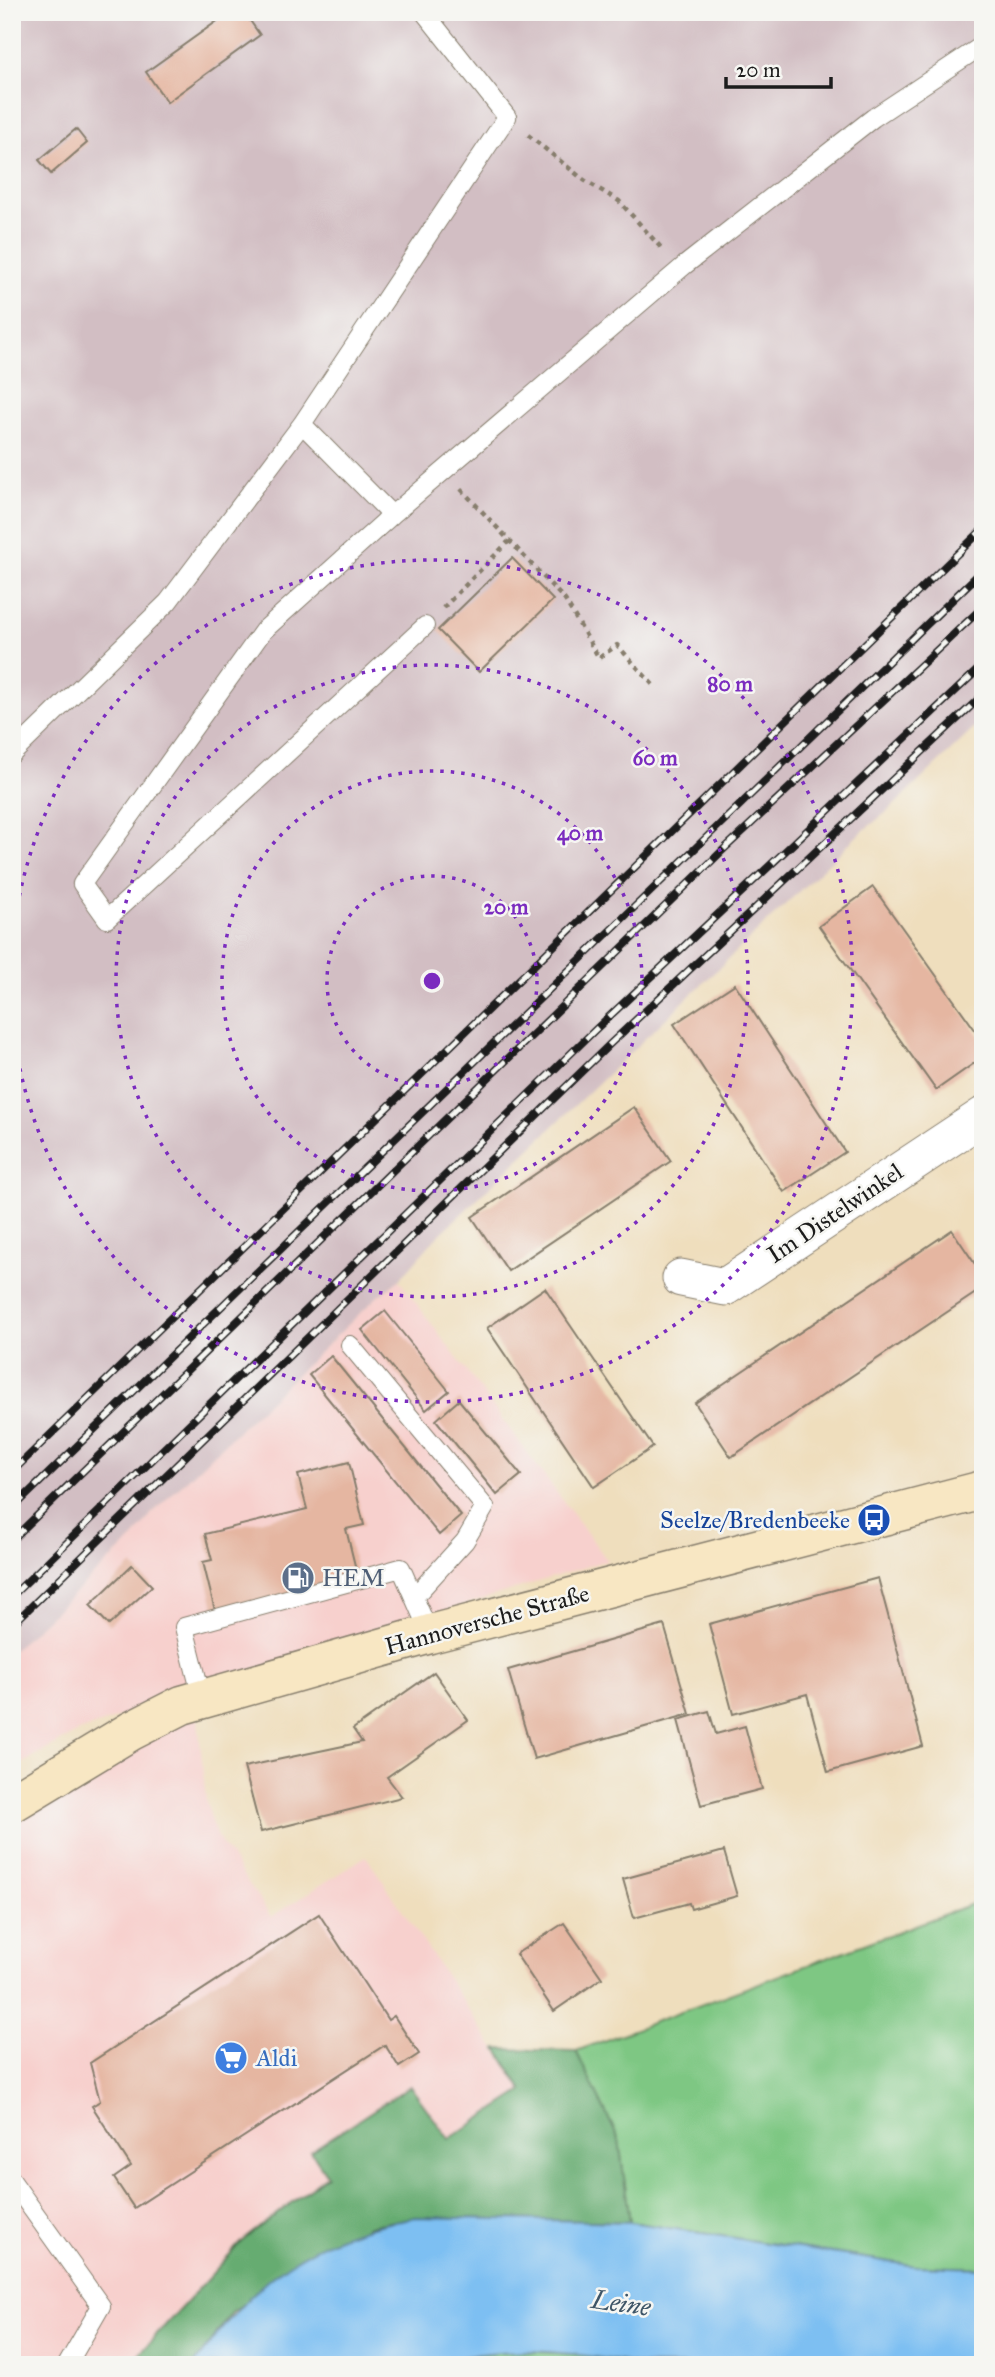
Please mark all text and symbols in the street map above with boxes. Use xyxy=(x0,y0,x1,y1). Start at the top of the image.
scale bar xyxy=(726,46,830,90)
text: 20 m xyxy=(736,57,781,83)
text: 80 m xyxy=(707,671,753,697)
text: 60 m xyxy=(632,745,678,771)
text: 40 m xyxy=(557,820,603,846)
text: 20 m xyxy=(484,894,529,920)
centre of rings xyxy=(420,969,444,993)
street label: Im Distelwinkel xyxy=(761,1156,909,1269)
bus stop icon: Seelze/Bredenbeeke xyxy=(855,1501,893,1539)
place label: Seelze/Bredenbeeke xyxy=(660,1505,850,1535)
fuel station icon: HEM xyxy=(279,1559,317,1597)
place label: HEM xyxy=(322,1563,385,1593)
street label: Hannoversche Straße xyxy=(382,1578,592,1662)
supermarket icon: Aldi xyxy=(212,2039,250,2077)
place label: Aldi xyxy=(255,2043,298,2073)
water label: Leine xyxy=(588,2283,654,2323)

